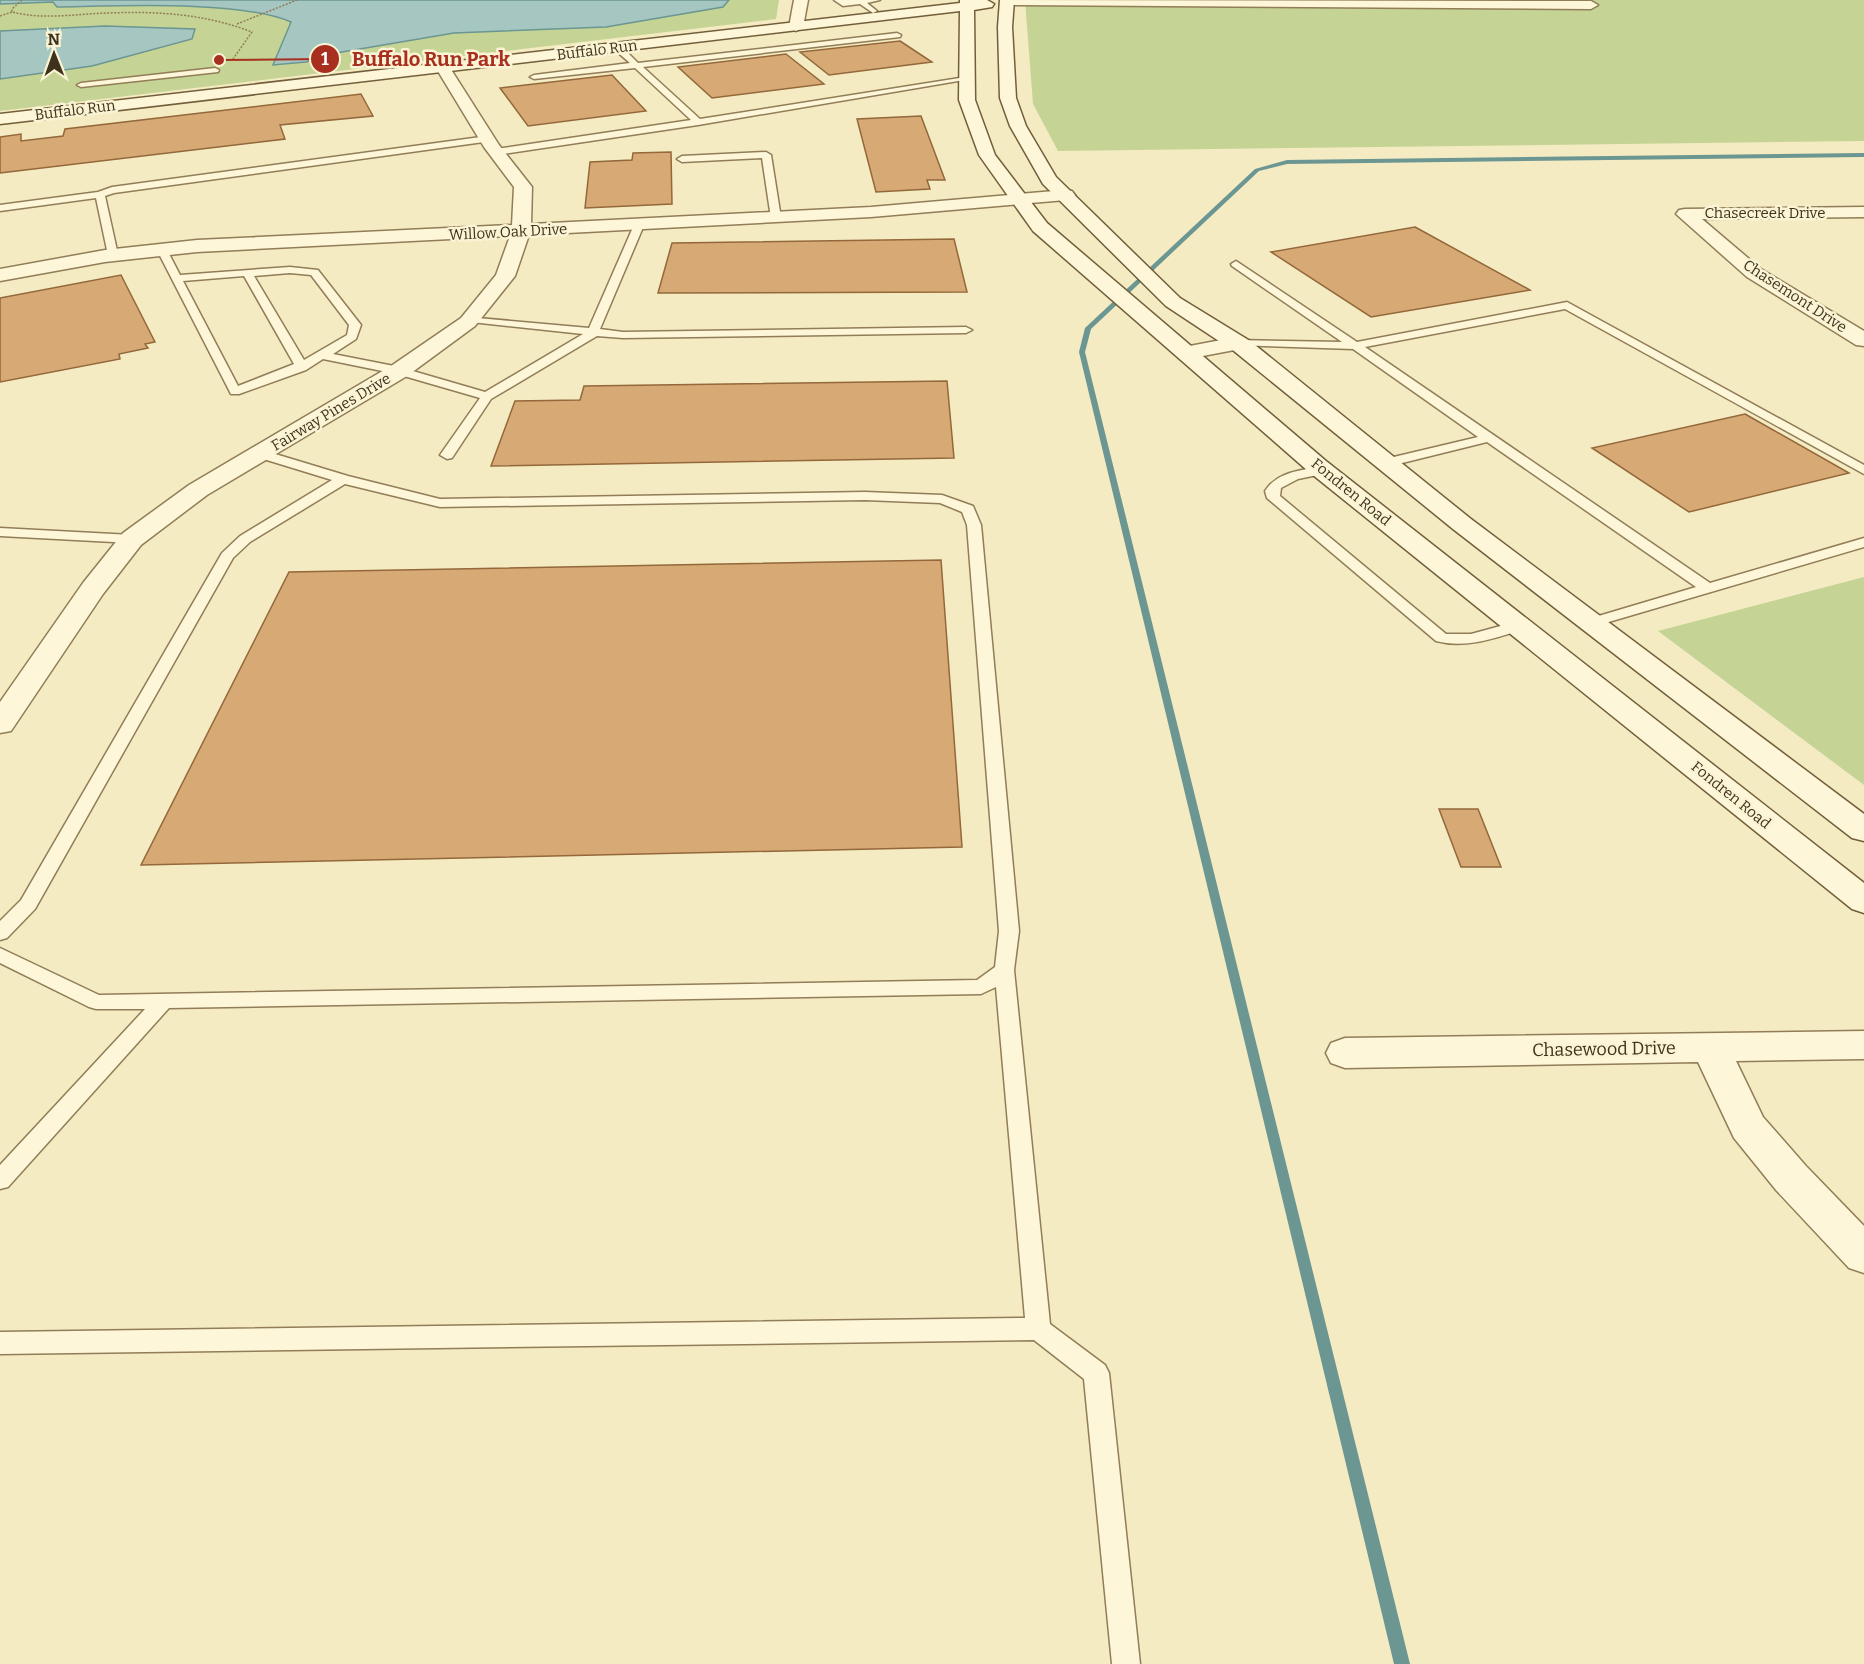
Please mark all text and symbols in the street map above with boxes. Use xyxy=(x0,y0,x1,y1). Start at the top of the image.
north arrow xyxy=(24,24,84,84)
text: N xyxy=(47,30,60,49)
street label: Buffalo Run xyxy=(556,36,639,64)
callout: Buffalo Run Park xyxy=(310,40,522,78)
text: Buffalo Run Park xyxy=(352,47,510,71)
text: 1 xyxy=(321,48,329,70)
street label: Buffalo Run xyxy=(34,96,117,124)
street label: Chasecreek Drive xyxy=(1705,204,1825,222)
street label: Willow Oak Drive xyxy=(448,220,568,244)
street label: Chasemont Drive xyxy=(1740,256,1850,336)
street label: Fairway Pines Drive xyxy=(268,369,394,455)
street label: Fondren Road xyxy=(1308,454,1394,530)
street label: Fondren Road xyxy=(1688,757,1774,833)
street label: Chasewood Drive xyxy=(1532,1037,1676,1061)

